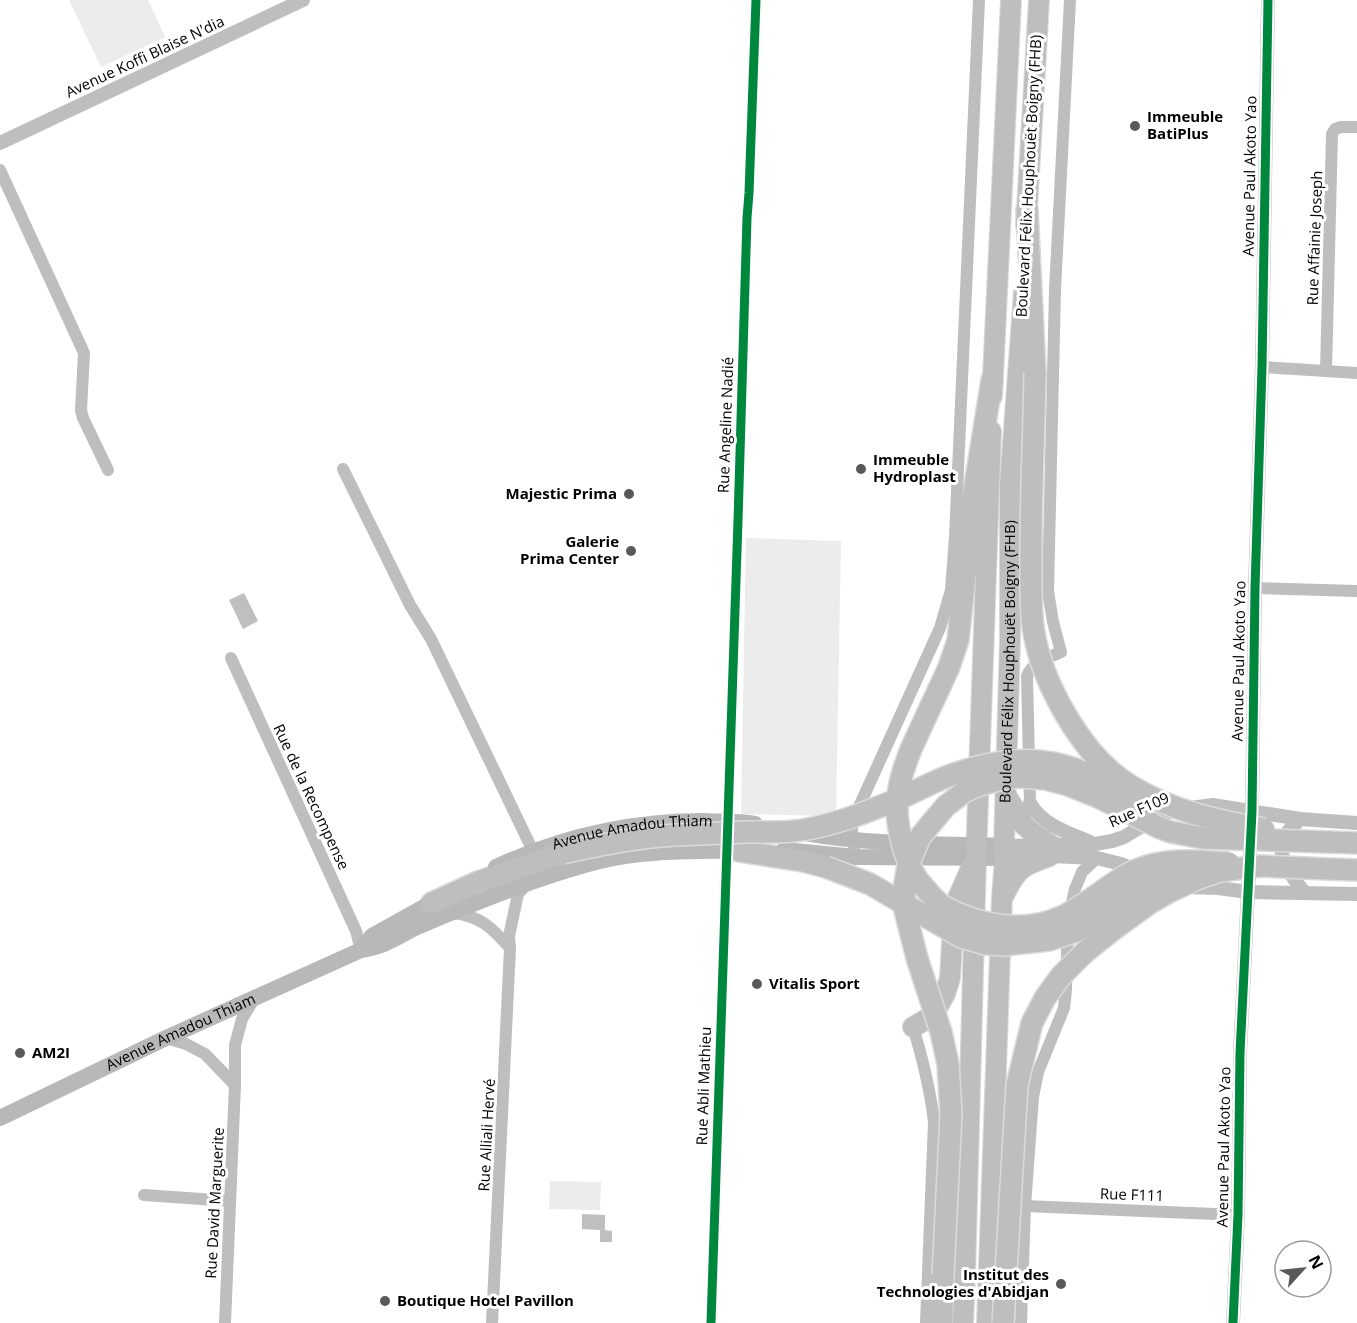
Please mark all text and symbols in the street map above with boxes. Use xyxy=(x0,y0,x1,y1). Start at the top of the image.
street label: Avenue Koffi Blaise N'dia xyxy=(62,10,227,102)
street label: Boulevard Félix Houphouët Boigny (FHB) xyxy=(1011,34,1045,318)
street label: Avenue Paul Akoto Yao xyxy=(1238,95,1260,257)
place label: Immeuble BatiPlus xyxy=(1147,106,1223,143)
marker: Immeuble BatiPlus xyxy=(1128,119,1142,133)
street label: Rue Affainie Joseph xyxy=(1302,170,1326,306)
street label: Rue Angeline Nadié xyxy=(713,357,737,493)
place label: Immeuble Hydroplast xyxy=(873,449,956,486)
marker: Immeuble Hydroplast xyxy=(854,462,868,476)
place label: Majestic Prima xyxy=(506,483,617,503)
marker: Majestic Prima xyxy=(622,487,636,501)
street label: Boulevard Félix Houphouët Boigny (FHB) xyxy=(994,520,1019,803)
place label: Galerie Prima Center xyxy=(520,531,619,568)
marker: Galerie Prima Center xyxy=(624,544,638,558)
street label: Avenue Paul Akoto Yao xyxy=(1227,580,1249,742)
street label: Rue de la Recompense xyxy=(269,721,354,873)
street label: Rue F109 xyxy=(1105,787,1172,831)
street label: Avenue Amadou Thiam xyxy=(549,810,713,854)
place label: Vitalis Sport xyxy=(769,973,860,993)
marker: Vitalis Sport xyxy=(750,977,764,991)
street label: Avenue Amadou Thiam xyxy=(102,988,258,1075)
street label: Rue Abli Mathieu xyxy=(691,1026,715,1146)
place label: AM2I xyxy=(32,1042,70,1062)
marker: AM2I xyxy=(13,1046,27,1060)
street label: Avenue Paul Akoto Yao xyxy=(1212,1066,1234,1228)
street label: Rue Alliali Hervé xyxy=(473,1078,499,1192)
street label: Rue David Marguerite xyxy=(200,1127,228,1279)
street label: Rue F111 xyxy=(1100,1183,1164,1205)
north arrow xyxy=(1273,1239,1333,1299)
text: N xyxy=(1304,1251,1329,1273)
place label: Institut des Technologies d'Abidjan xyxy=(877,1264,1049,1301)
marker: Institut des Technologies d'Abidjan xyxy=(1054,1277,1068,1291)
place label: Boutique Hotel Pavillon xyxy=(397,1290,574,1310)
marker: Boutique Hotel Pavillon xyxy=(378,1294,392,1308)

